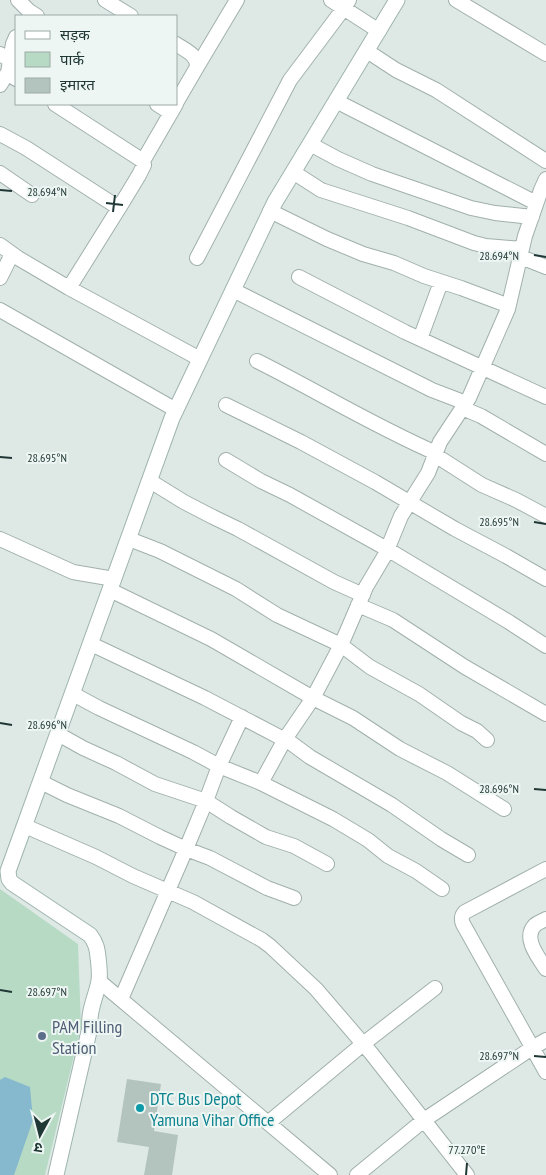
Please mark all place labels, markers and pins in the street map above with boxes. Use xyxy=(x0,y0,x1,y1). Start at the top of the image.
place label: PAM Filling Station xyxy=(52,1015,122,1059)
marker: PAM Filling Station xyxy=(36,1030,48,1042)
place label: DTC Bus Depot Yamuna Vihar Office xyxy=(150,1087,274,1131)
marker: DTC Bus Depot Yamuna Vihar Office xyxy=(134,1102,146,1114)

